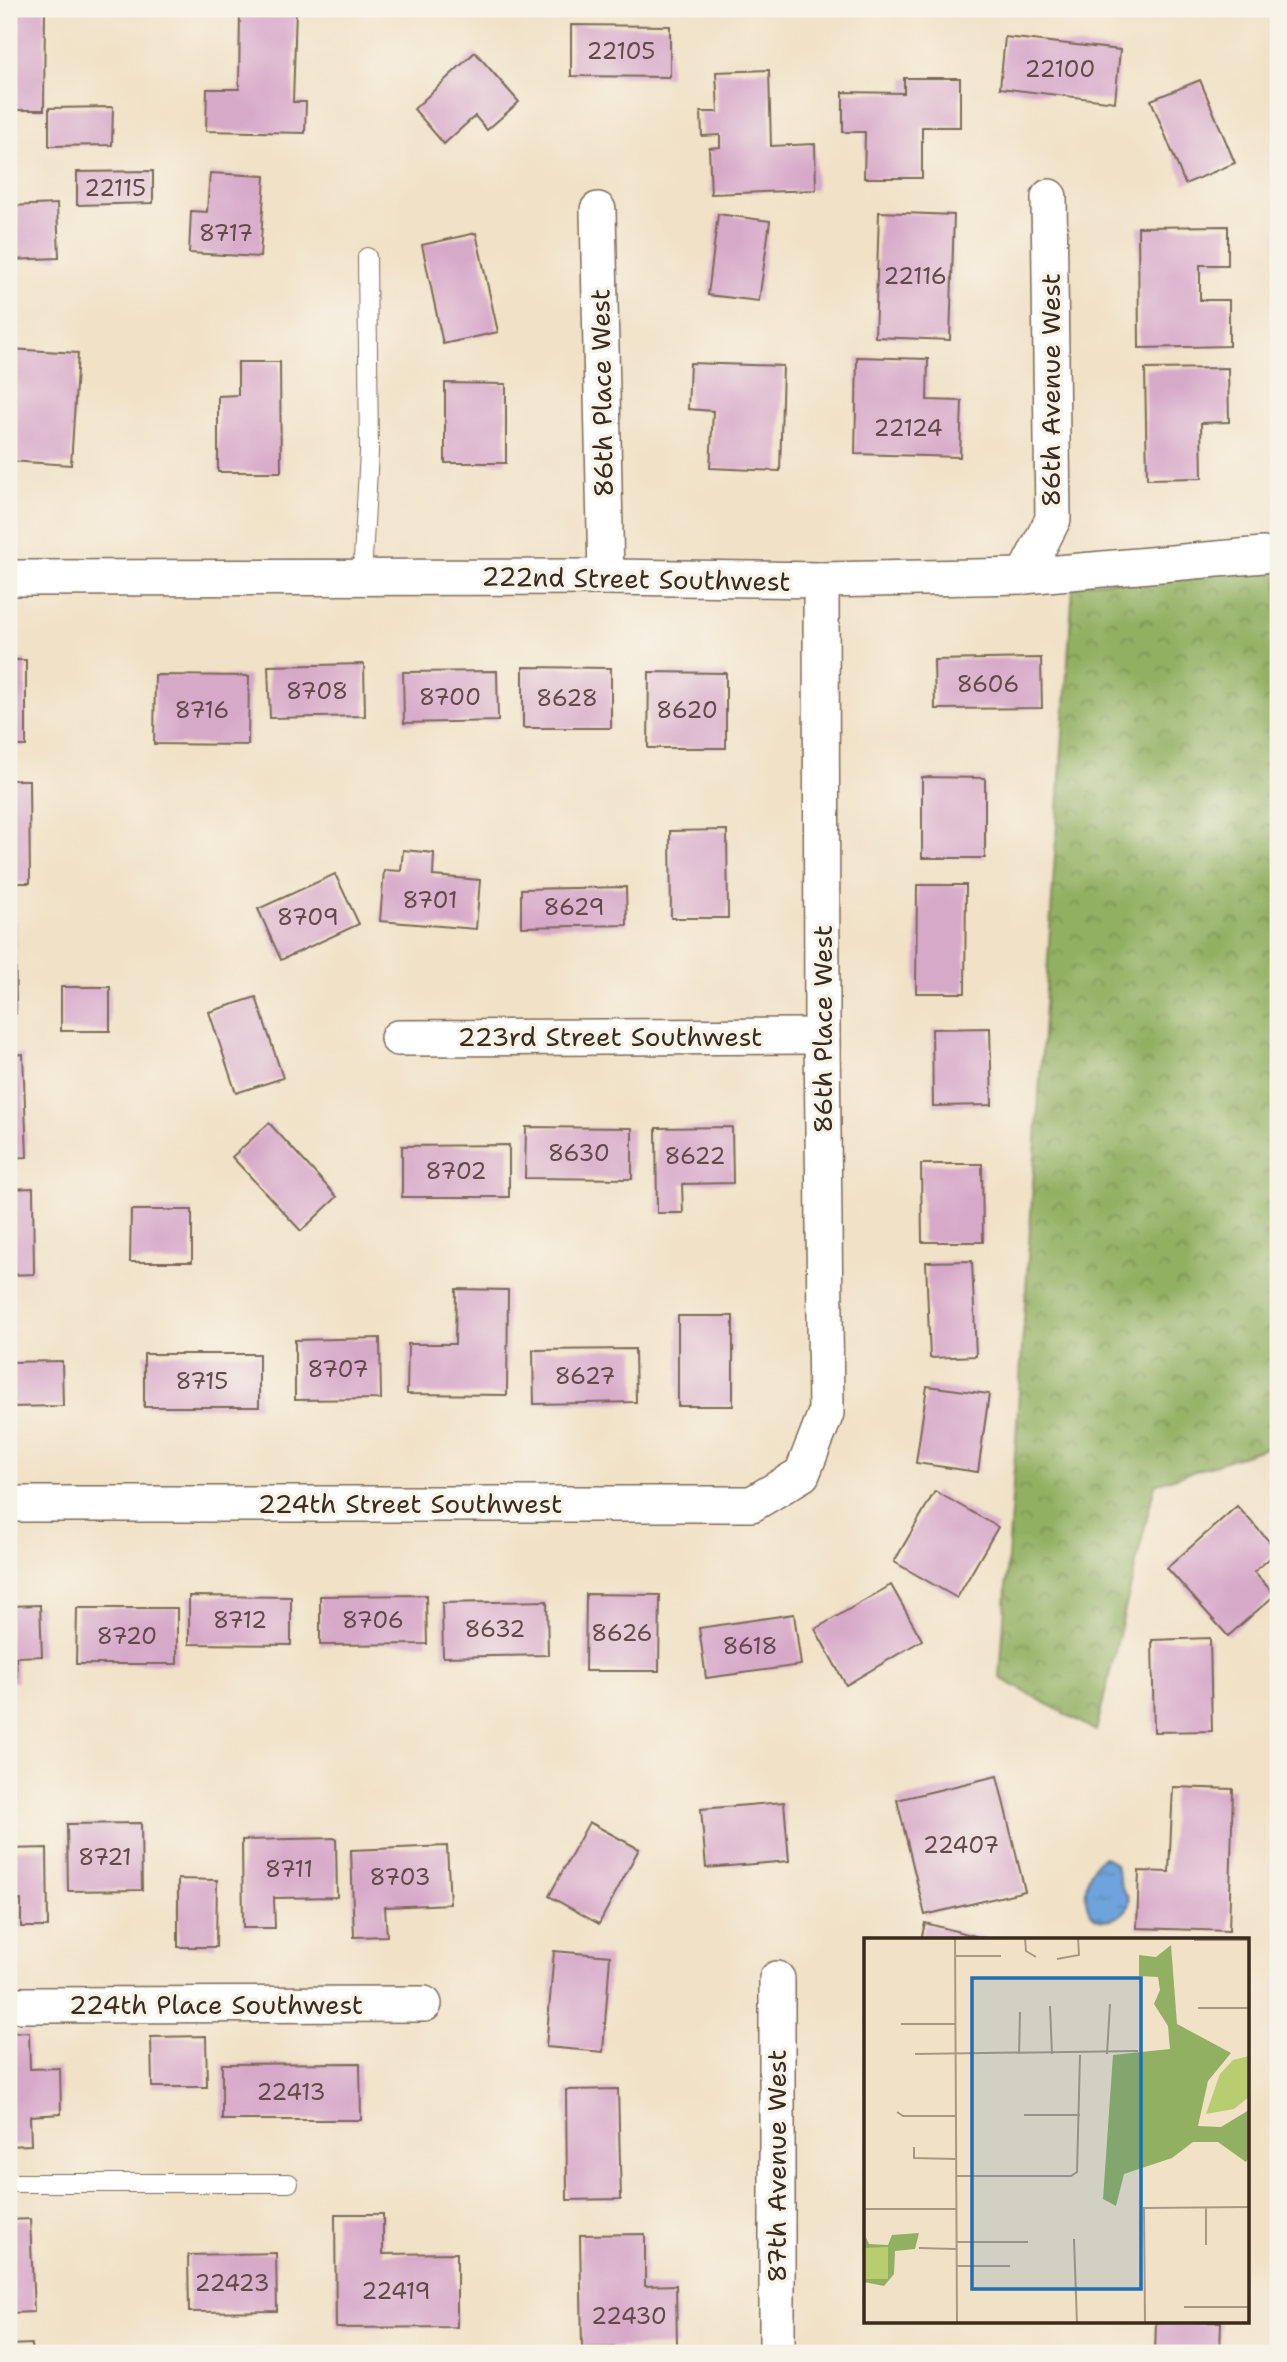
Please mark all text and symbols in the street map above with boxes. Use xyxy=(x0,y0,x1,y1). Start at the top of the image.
house number: 22105 xyxy=(587,36,655,66)
house number: 22100 xyxy=(1025,54,1095,84)
house number: 22115 xyxy=(84,173,146,203)
house number: 8717 xyxy=(199,218,253,248)
house number: 22116 xyxy=(883,261,947,291)
street label: 86th Avenue West xyxy=(1033,273,1068,507)
street label: 86th Place West xyxy=(582,289,621,498)
house number: 22124 xyxy=(873,413,943,443)
street label: 222nd Street Southwest xyxy=(481,558,791,599)
house number: 8606 xyxy=(957,669,1019,699)
house number: 8708 xyxy=(286,676,348,706)
house number: 8700 xyxy=(419,682,481,712)
house number: 8628 xyxy=(536,683,598,713)
house number: 8716 xyxy=(175,695,229,725)
house number: 8620 xyxy=(656,695,718,725)
house number: 8701 xyxy=(402,885,458,915)
house number: 8629 xyxy=(543,892,605,922)
house number: 8709 xyxy=(277,902,339,932)
street label: 86th Place West xyxy=(805,925,840,1133)
street label: 223rd Street Southwest xyxy=(458,1019,762,1054)
house number: 8630 xyxy=(548,1138,610,1168)
house number: 8622 xyxy=(664,1141,726,1171)
house number: 8702 xyxy=(426,1156,487,1186)
house number: 8707 xyxy=(307,1354,369,1384)
house number: 8627 xyxy=(555,1361,615,1391)
house number: 8715 xyxy=(176,1366,228,1396)
street label: 224th Street Southwest xyxy=(258,1486,562,1521)
house number: 8712 xyxy=(213,1605,267,1635)
house number: 8706 xyxy=(342,1605,404,1635)
house number: 8632 xyxy=(465,1614,525,1644)
house number: 8626 xyxy=(591,1618,653,1648)
house number: 8720 xyxy=(97,1621,157,1651)
house number: 8618 xyxy=(722,1631,778,1661)
house number: 22407 xyxy=(923,1830,999,1860)
house number: 8721 xyxy=(78,1842,132,1872)
house number: 8711 xyxy=(265,1854,313,1884)
house number: 8703 xyxy=(369,1862,431,1892)
inset map xyxy=(864,1938,1248,2324)
street label: 224th Place Southwest xyxy=(69,1987,363,2022)
street label: 87th Avenue West xyxy=(759,2049,794,2283)
house number: 22413 xyxy=(256,2077,326,2107)
house number: 22423 xyxy=(194,2268,270,2298)
house number: 22419 xyxy=(361,2276,431,2306)
house number: 22430 xyxy=(591,2301,667,2331)

